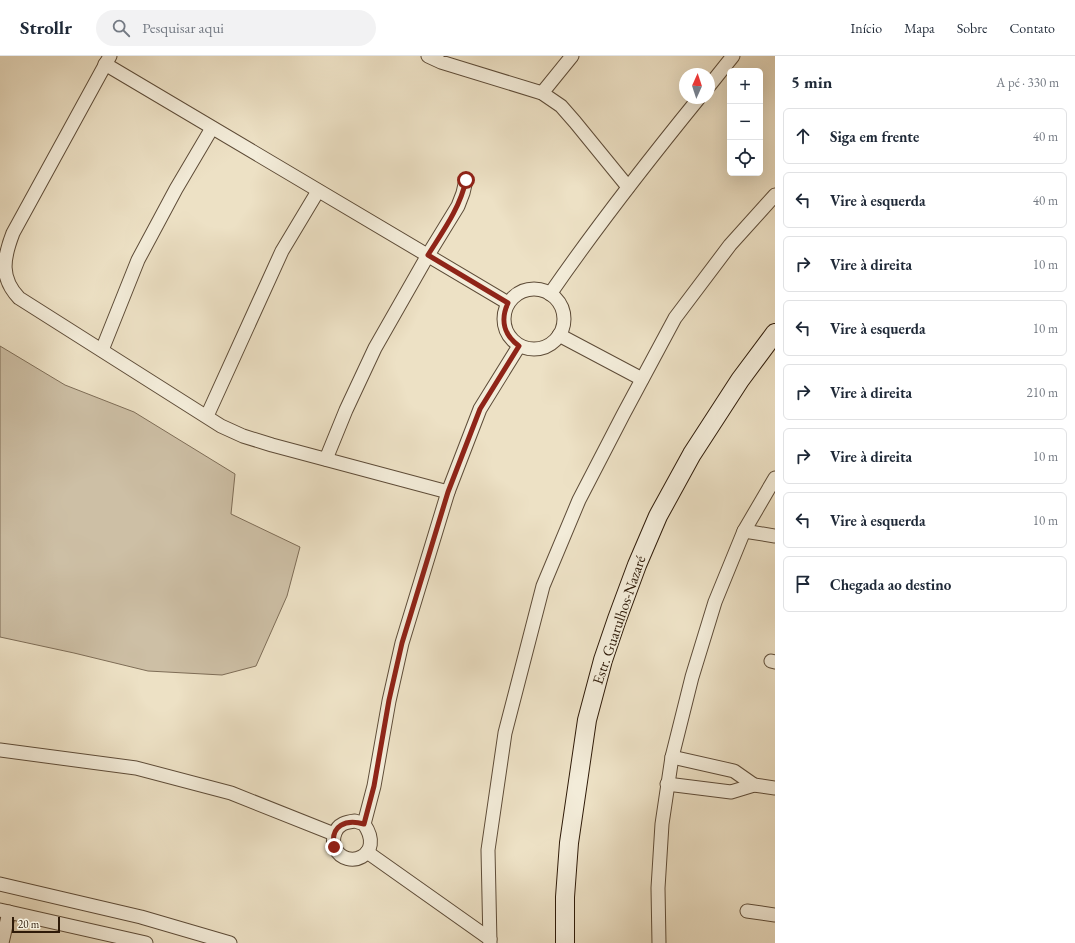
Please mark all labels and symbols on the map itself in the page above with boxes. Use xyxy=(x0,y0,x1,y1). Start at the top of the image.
north arrow xyxy=(679,68,715,104)
route start xyxy=(457,171,475,189)
street label: Estr. Guarulhos-Nazaré xyxy=(588,553,650,687)
route end xyxy=(325,838,343,856)
scale bar xyxy=(12,915,60,934)

